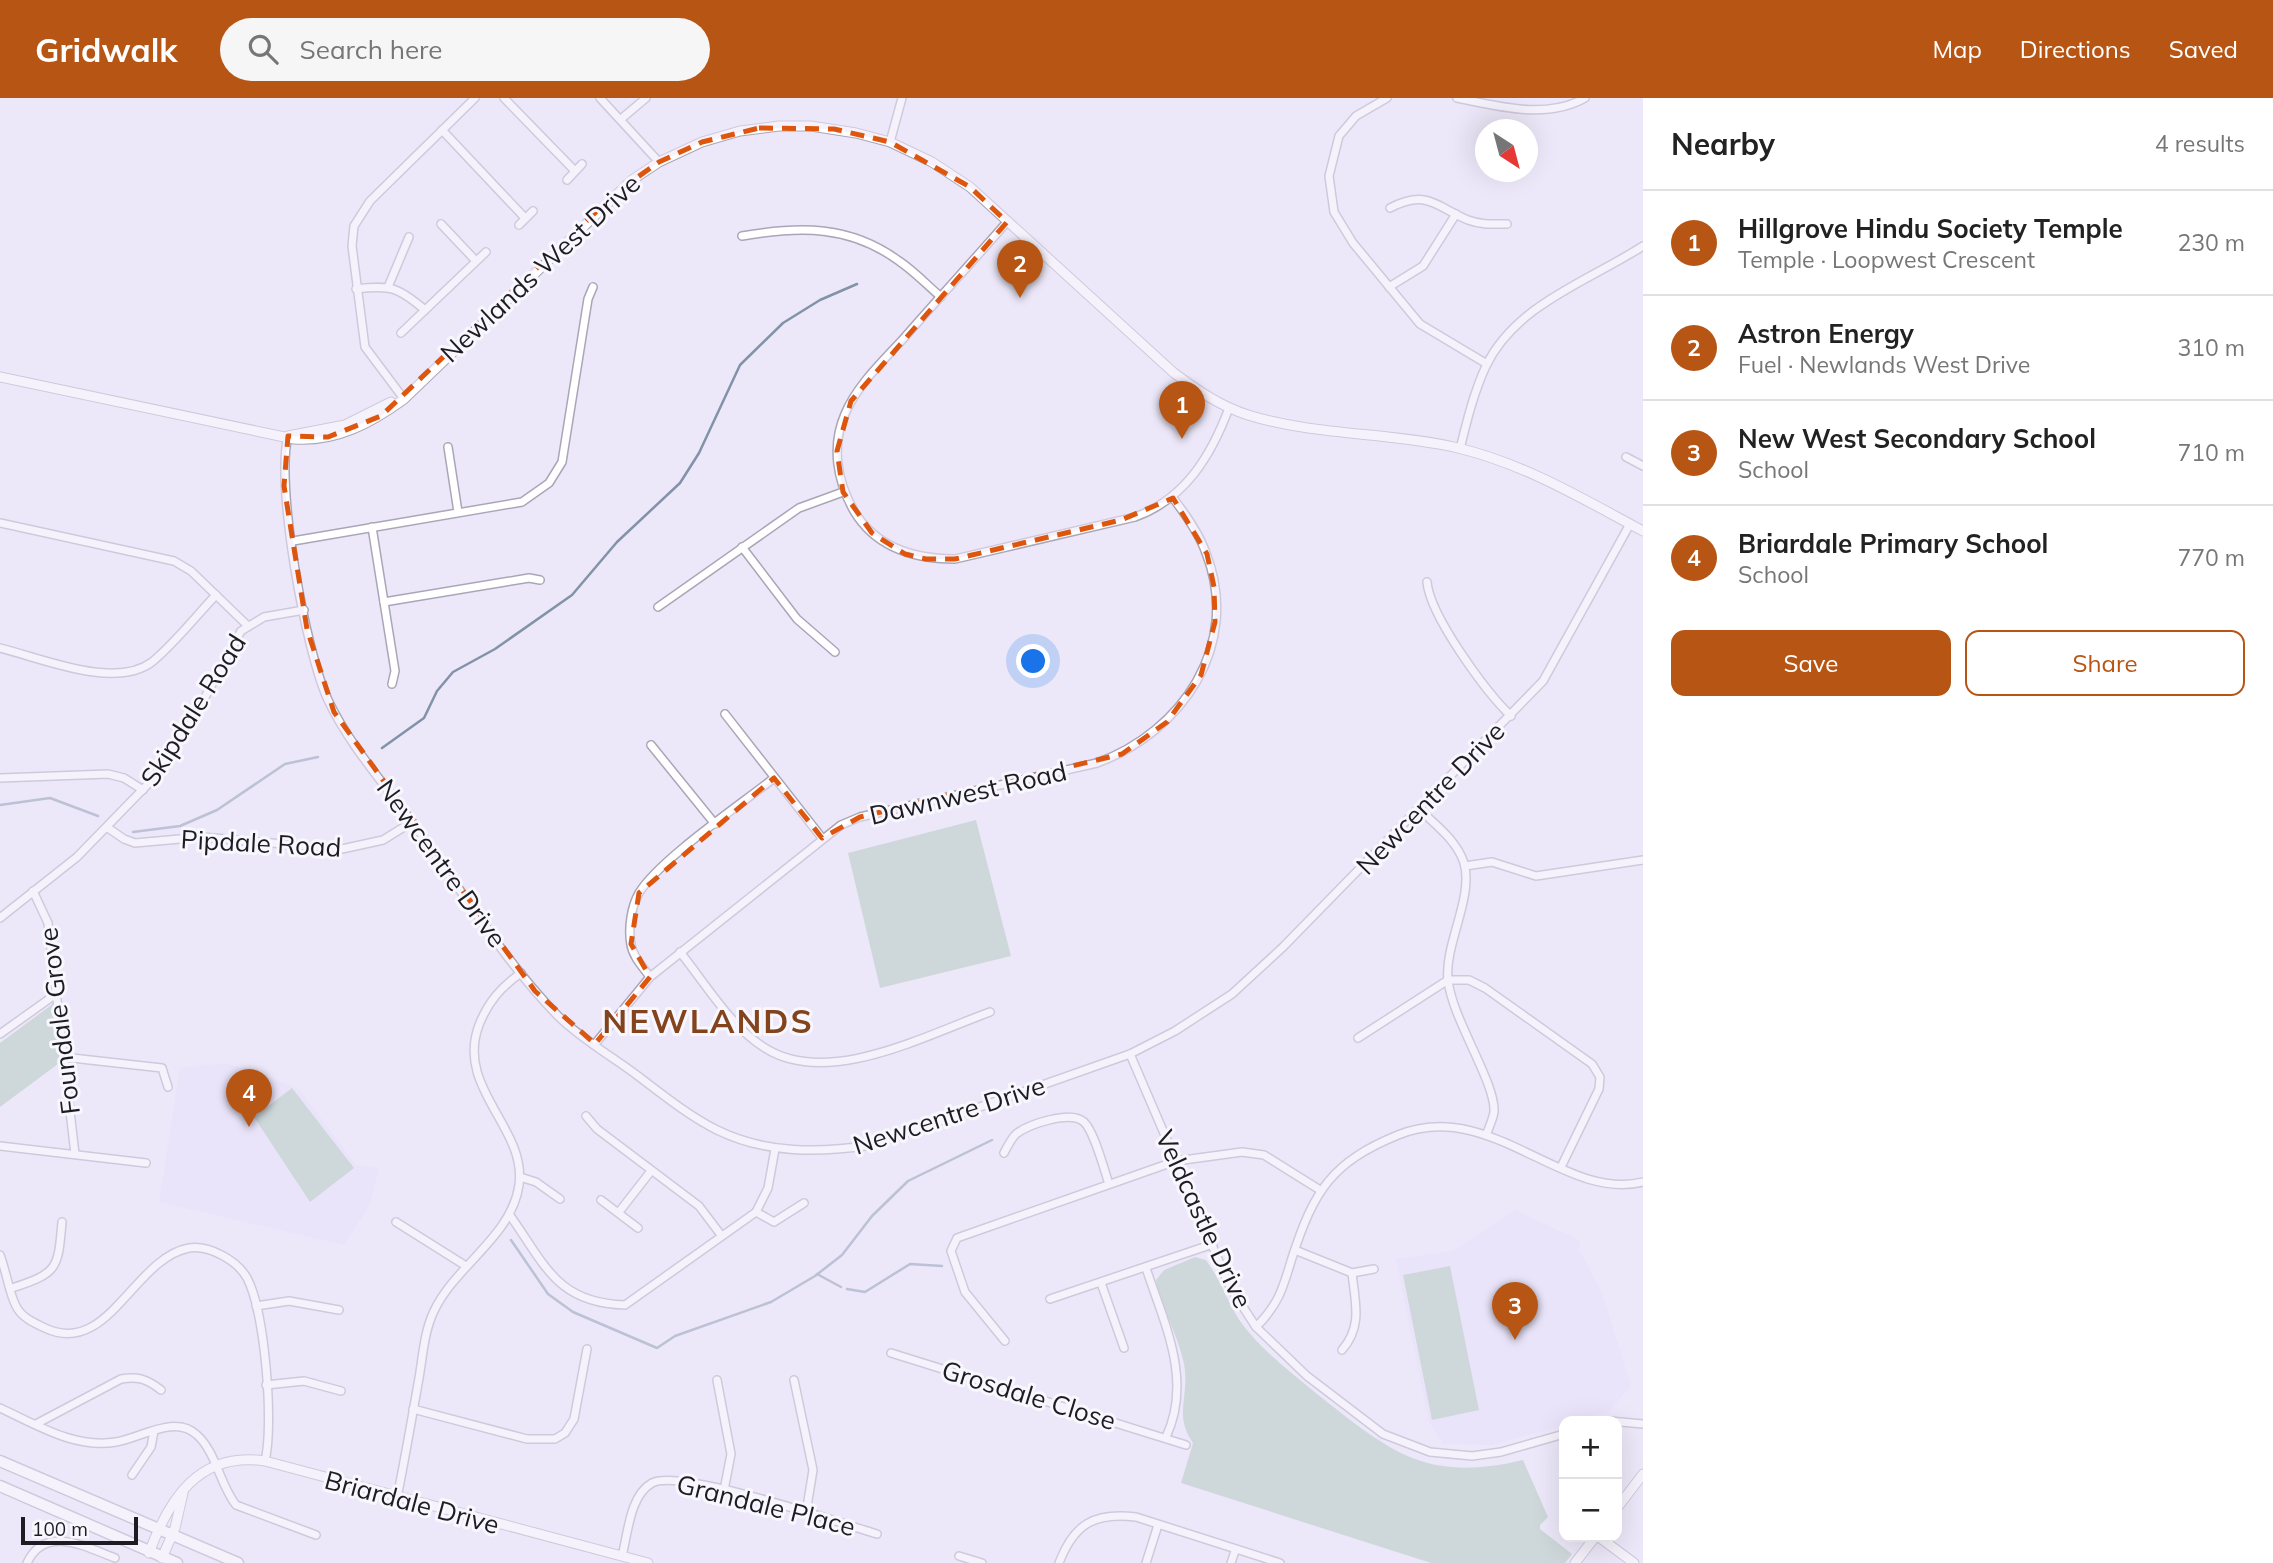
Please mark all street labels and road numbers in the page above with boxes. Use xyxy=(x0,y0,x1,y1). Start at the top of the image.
street label: Newlands West Drive xyxy=(433,167,647,369)
street label: Skipdale Road xyxy=(133,628,253,792)
street label: Newcentre Drive xyxy=(1349,715,1511,881)
street label: Dawnwest Road xyxy=(866,754,1070,832)
street label: Newcentre Drive xyxy=(370,772,514,954)
street label: Pipdale Road xyxy=(180,822,342,864)
street label: Foundale Grove xyxy=(31,926,87,1116)
street label: Newcentre Drive xyxy=(849,1068,1049,1162)
street label: Veldcastle Drive xyxy=(1148,1125,1260,1313)
street label: Grosdale Close xyxy=(938,1353,1120,1437)
street label: Briardale Drive xyxy=(321,1463,503,1541)
street label: Grandale Place xyxy=(673,1467,859,1543)

